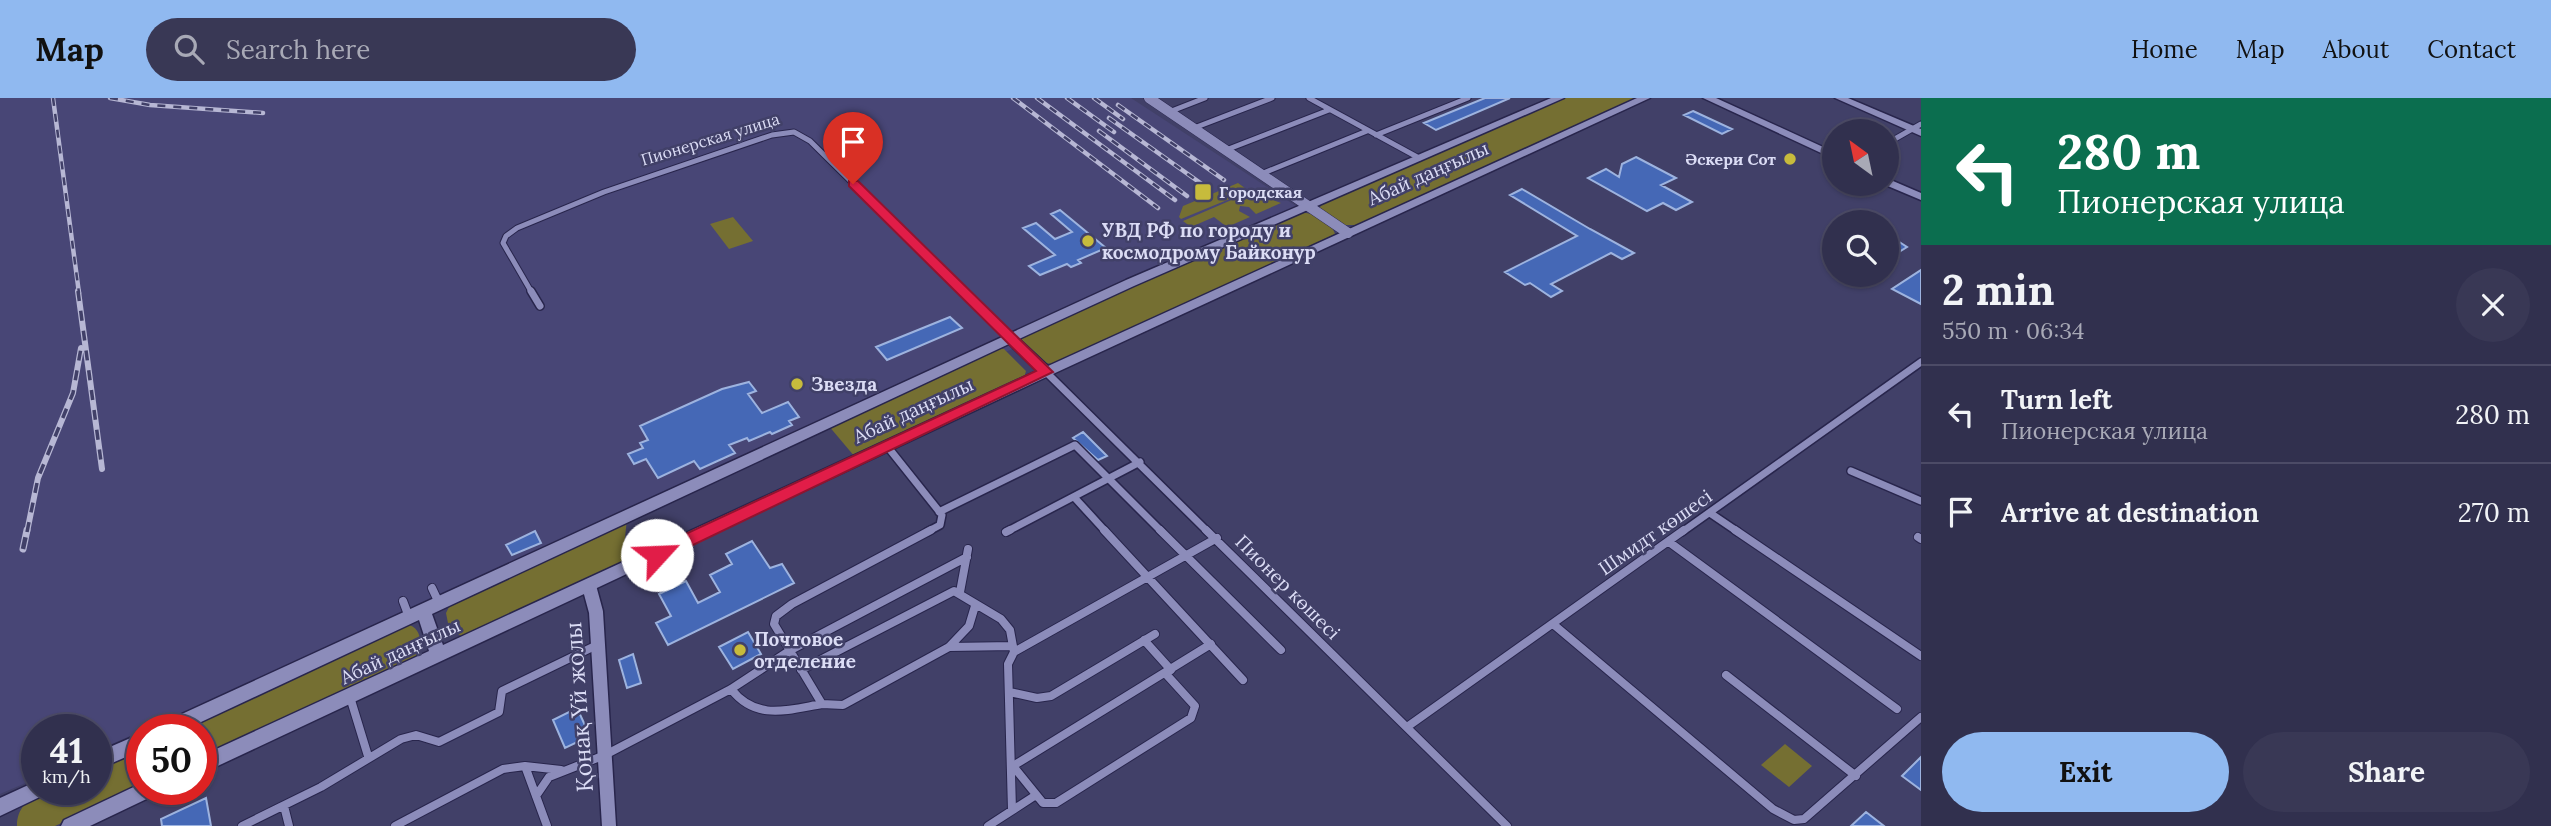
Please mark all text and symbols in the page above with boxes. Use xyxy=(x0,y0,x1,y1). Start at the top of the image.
search box xyxy=(146,18,636,81)
text: Map xyxy=(35,28,104,70)
icon: search xyxy=(170,30,208,68)
text: Search here xyxy=(226,33,370,66)
text: Home xyxy=(2131,34,2198,65)
text: Map xyxy=(2236,34,2285,65)
text: About xyxy=(2323,34,2389,65)
text: Contact xyxy=(2427,34,2516,65)
street label: Пионерская улица xyxy=(638,108,782,170)
pin xyxy=(823,112,883,184)
north arrow xyxy=(1822,119,1899,196)
map controls xyxy=(1822,119,1899,287)
text: 280 m xyxy=(2057,120,2200,182)
icon: arrive xyxy=(834,123,872,161)
icon: left xyxy=(1942,126,2033,217)
street label: Абай даңғылы xyxy=(1363,136,1492,211)
place label: Әскери Сот xyxy=(1685,149,1777,169)
marker: Әскери Сот xyxy=(1782,151,1798,167)
text: Пионерская улица xyxy=(2057,181,2345,222)
marker: Городская xyxy=(1193,182,1213,202)
place label: Городская xyxy=(1219,182,1302,202)
button: search xyxy=(1822,210,1899,287)
place label: УВД РФ по городу и космодрому Байконур xyxy=(1102,218,1316,264)
marker: УВД РФ по городу и космодрому Байконур xyxy=(1080,233,1096,249)
text: 2 min xyxy=(1942,263,2055,317)
button: close xyxy=(2456,268,2530,342)
text: 550 m · 06:34 xyxy=(1942,316,2084,345)
place label: Звезда xyxy=(811,372,877,396)
street label: Абай даңғылы xyxy=(848,372,977,449)
marker: Звезда xyxy=(789,376,805,392)
text: Turn left xyxy=(2001,383,2112,416)
icon: left xyxy=(1942,395,1980,433)
text: 280 m xyxy=(2455,398,2530,431)
text: Пионерская улица xyxy=(2001,416,2208,445)
street label: Шмидт көшесі xyxy=(1594,484,1716,580)
icon: arrive xyxy=(1942,493,1980,531)
text: Arrive at destination xyxy=(2001,496,2259,529)
text: 270 m xyxy=(2458,496,2530,529)
position arrow xyxy=(620,518,694,592)
street label: Пионер көшесі xyxy=(1231,530,1345,644)
street label: Абай даңғылы xyxy=(335,613,464,690)
street label: Қонақ Үй жолы xyxy=(558,621,599,793)
place label: Почтовое отделение xyxy=(754,627,856,673)
marker: Почтовое отделение xyxy=(732,642,748,658)
speed limit sign: 50 xyxy=(126,714,217,805)
text: 41 xyxy=(50,728,83,773)
button: Exit xyxy=(1942,732,2229,812)
button: Share xyxy=(2243,732,2530,812)
text: km/h xyxy=(42,765,91,788)

